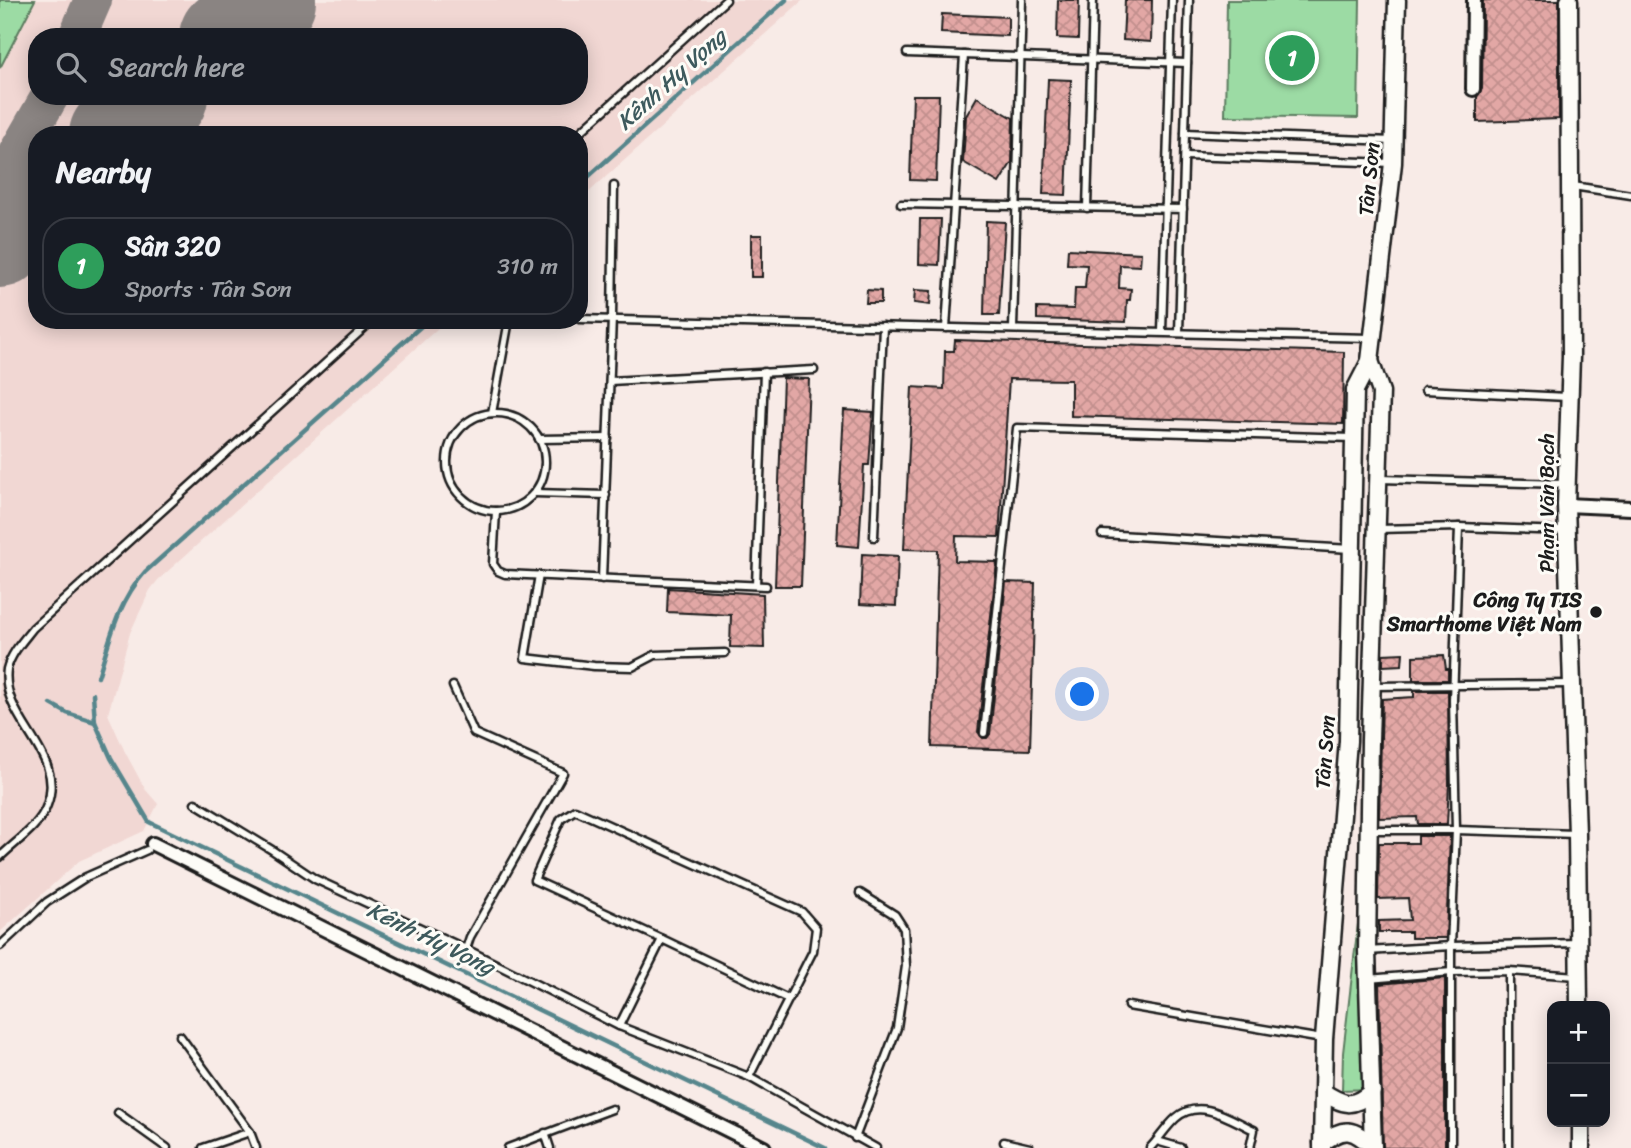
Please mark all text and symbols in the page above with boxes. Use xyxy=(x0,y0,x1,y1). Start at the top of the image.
water label: Kênh Hy Vọng xyxy=(606,16,738,141)
search box xyxy=(28,28,588,105)
pin: 1 xyxy=(1269,32,1315,84)
text: Search here xyxy=(108,44,245,90)
icon: search xyxy=(52,48,90,86)
street label: Tân Sơn xyxy=(1347,141,1391,217)
text: Nearby xyxy=(56,145,151,199)
text: Sân 320 xyxy=(125,223,221,269)
text: 1 xyxy=(76,246,86,287)
text: 310 m xyxy=(497,246,558,287)
text: Sports · Tân Sơn xyxy=(125,269,292,310)
street label: Phạm Văn Bạch xyxy=(1528,433,1566,573)
place label: Công Ty TIS Smarthome Việt Nam xyxy=(1386,581,1583,643)
marker: Công Ty TIS Smarthome Việt Nam xyxy=(1588,604,1604,620)
your location xyxy=(1065,677,1099,711)
street label: Tân Sơn xyxy=(1303,714,1347,790)
water label: Kênh Hy Vọng xyxy=(360,890,504,988)
map controls xyxy=(1547,1001,1610,1127)
button: + xyxy=(1547,1001,1610,1064)
button: − xyxy=(1547,1064,1610,1127)

